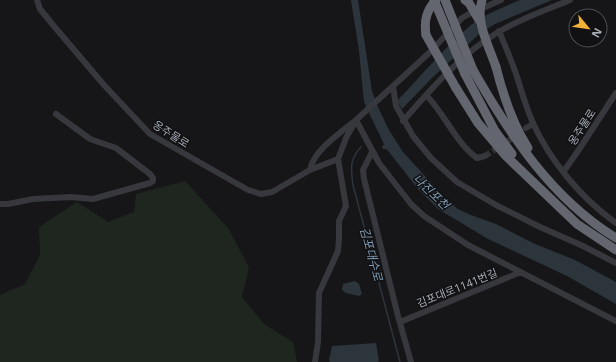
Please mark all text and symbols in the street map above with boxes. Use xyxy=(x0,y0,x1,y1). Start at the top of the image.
north arrow xyxy=(568,8,608,48)
text: N xyxy=(588,26,606,41)
street label: 옹주물로 xyxy=(564,106,599,148)
street label: 옹주물로 xyxy=(150,116,192,151)
water label: 나진포천 xyxy=(410,170,455,214)
water label: 김포대수로 xyxy=(356,225,387,284)
street label: 김포대로1141번길 xyxy=(414,264,499,311)

